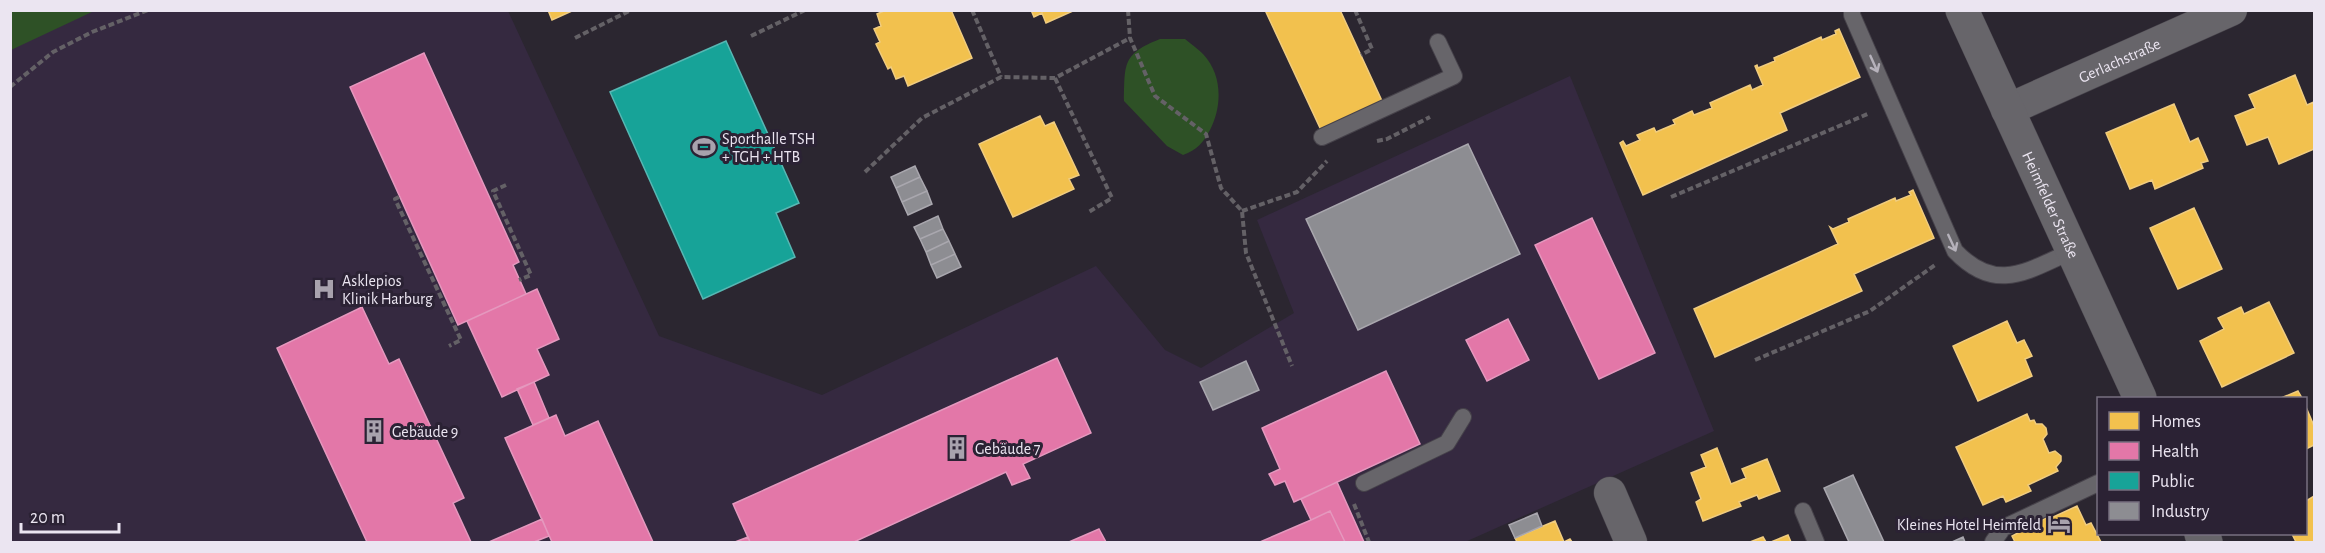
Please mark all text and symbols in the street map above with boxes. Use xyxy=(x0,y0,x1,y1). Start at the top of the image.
street label: Gerlachstraße xyxy=(2077,36,2163,86)
one-way arrow xyxy=(1869,55,1880,73)
place label: Sporthalle TSH + TGH + HTB xyxy=(722,131,815,165)
sports icon: Sporthalle TSH + TGH + HTB xyxy=(691,134,717,160)
street label: Heimfelder Straße xyxy=(2019,149,2082,261)
one-way arrow xyxy=(1947,233,1958,251)
place label: Asklepios Klinik Harburg xyxy=(342,273,433,307)
hospital icon: Asklepios Klinik Harburg xyxy=(311,276,337,302)
legend xyxy=(2097,397,2307,535)
text: Homes xyxy=(2151,413,2201,431)
building icon: Gebäude 9 xyxy=(361,418,387,444)
place label: Gebäude 9 xyxy=(392,424,458,440)
building icon: Gebäude 7 xyxy=(944,435,970,461)
place label: Gebäude 7 xyxy=(975,441,1041,457)
text: Health xyxy=(2151,443,2199,461)
text: Public xyxy=(2151,473,2194,491)
scale bar xyxy=(21,496,118,534)
text: Industry xyxy=(2151,503,2210,521)
text: 20 m xyxy=(30,509,65,527)
hotel icon: Kleines Hotel Heimfeld xyxy=(2046,511,2072,537)
place label: Kleines Hotel Heimfeld xyxy=(1897,517,2041,533)

